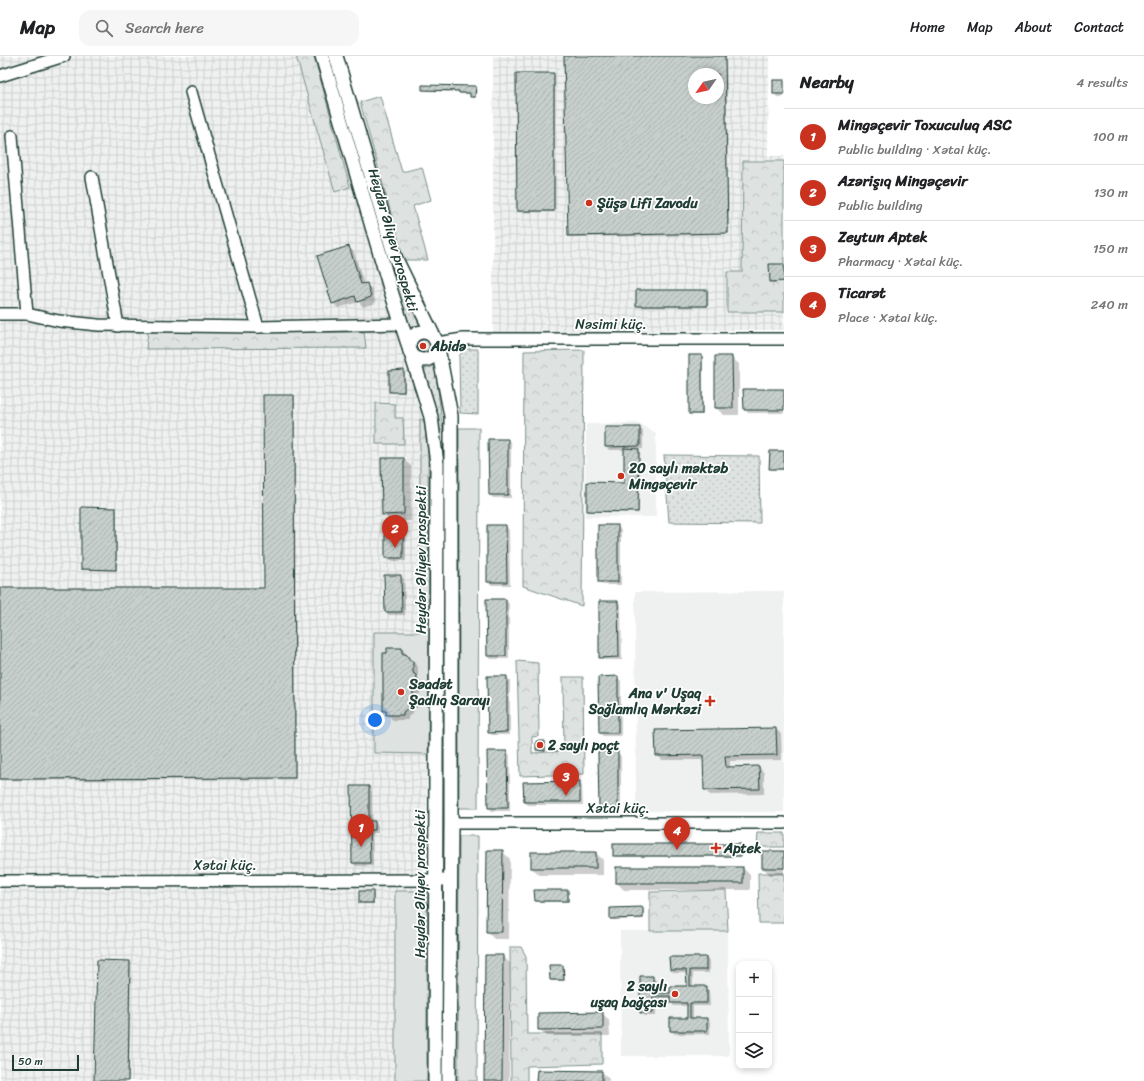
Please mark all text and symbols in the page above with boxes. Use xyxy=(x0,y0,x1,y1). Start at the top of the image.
search box xyxy=(79,10,359,46)
text: Map xyxy=(20,11,55,44)
text: Search here xyxy=(125,15,204,41)
text: Home xyxy=(910,15,945,40)
text: Map xyxy=(967,15,993,40)
text: About xyxy=(1015,15,1052,40)
text: Contact xyxy=(1074,15,1124,40)
icon: search xyxy=(93,17,115,39)
text: Nearby xyxy=(800,67,854,97)
north arrow xyxy=(688,68,724,104)
text: 4 results xyxy=(1076,71,1128,94)
text: Mingəçevir Toxuculuq ASC xyxy=(838,112,1012,138)
text: 1 xyxy=(810,125,816,148)
text: 100 m xyxy=(1093,125,1128,148)
text: Public building · Xətai küç. xyxy=(838,138,992,161)
street label: Heydər Əliyev prospekti xyxy=(361,165,426,316)
text: Azərişıq Mingəçevir xyxy=(838,168,967,194)
text: 2 xyxy=(809,181,817,204)
text: 130 m xyxy=(1094,181,1128,204)
place label: Şüşə Lifi Zavodu xyxy=(596,191,698,216)
text: Public building xyxy=(838,194,923,217)
marker: Şüşə Lifi Zavodu xyxy=(584,198,594,208)
text: Zeytun Aptek xyxy=(838,224,928,250)
text: 3 xyxy=(809,237,817,260)
text: 150 m xyxy=(1093,237,1128,260)
text: Pharmacy · Xətai küç. xyxy=(838,250,963,273)
text: Ticarət xyxy=(838,280,886,306)
text: 4 xyxy=(809,293,817,316)
text: 240 m xyxy=(1091,293,1128,316)
text: Place · Xətai küç. xyxy=(838,306,938,329)
street label: Nəsimi küç. xyxy=(575,312,647,337)
place label: Abidə xyxy=(430,334,467,359)
marker: Abidə xyxy=(418,341,428,351)
place label: 20 saylı məktəb Mingəçevir xyxy=(628,456,728,497)
marker: 20 saylı məktəb Mingəçevir xyxy=(616,471,626,481)
street label: Heydər Əliyev prospekti xyxy=(409,485,434,634)
pin: 2 xyxy=(382,515,408,548)
place label: Səadət Şadlıq Sarayı xyxy=(408,672,490,713)
place label: Ana v' Uşaq Sağlamlıq Mərkəzi xyxy=(588,681,702,722)
marker: Səadət Şadlıq Sarayı xyxy=(396,687,406,697)
marker: Ana v' Uşaq Sağlamlıq Mərkəzi xyxy=(704,695,716,707)
your location xyxy=(365,710,385,730)
place label: 2 saylı poçt xyxy=(547,733,620,758)
marker: 2 saylı poçt xyxy=(535,740,545,750)
pin: 3 xyxy=(553,763,579,796)
street label: Xətai küç. xyxy=(585,796,650,821)
street label: Heydər Əliyev prospekti xyxy=(408,809,433,958)
pin: 1 xyxy=(348,814,374,847)
pin: 4 xyxy=(664,817,690,850)
place label: Aptek xyxy=(723,836,762,861)
marker: Aptek xyxy=(711,843,721,853)
street label: Xətai küç. xyxy=(192,853,257,878)
map controls xyxy=(736,961,772,1069)
button: + xyxy=(736,961,772,997)
place label: 2 saylı uşaq bağçası xyxy=(590,974,667,1015)
marker: 2 saylı uşaq bağçası xyxy=(670,989,680,999)
button: − xyxy=(736,997,772,1033)
button: layers xyxy=(736,1033,772,1069)
text: 50 m xyxy=(18,1052,43,1071)
scale bar xyxy=(12,1053,79,1072)

